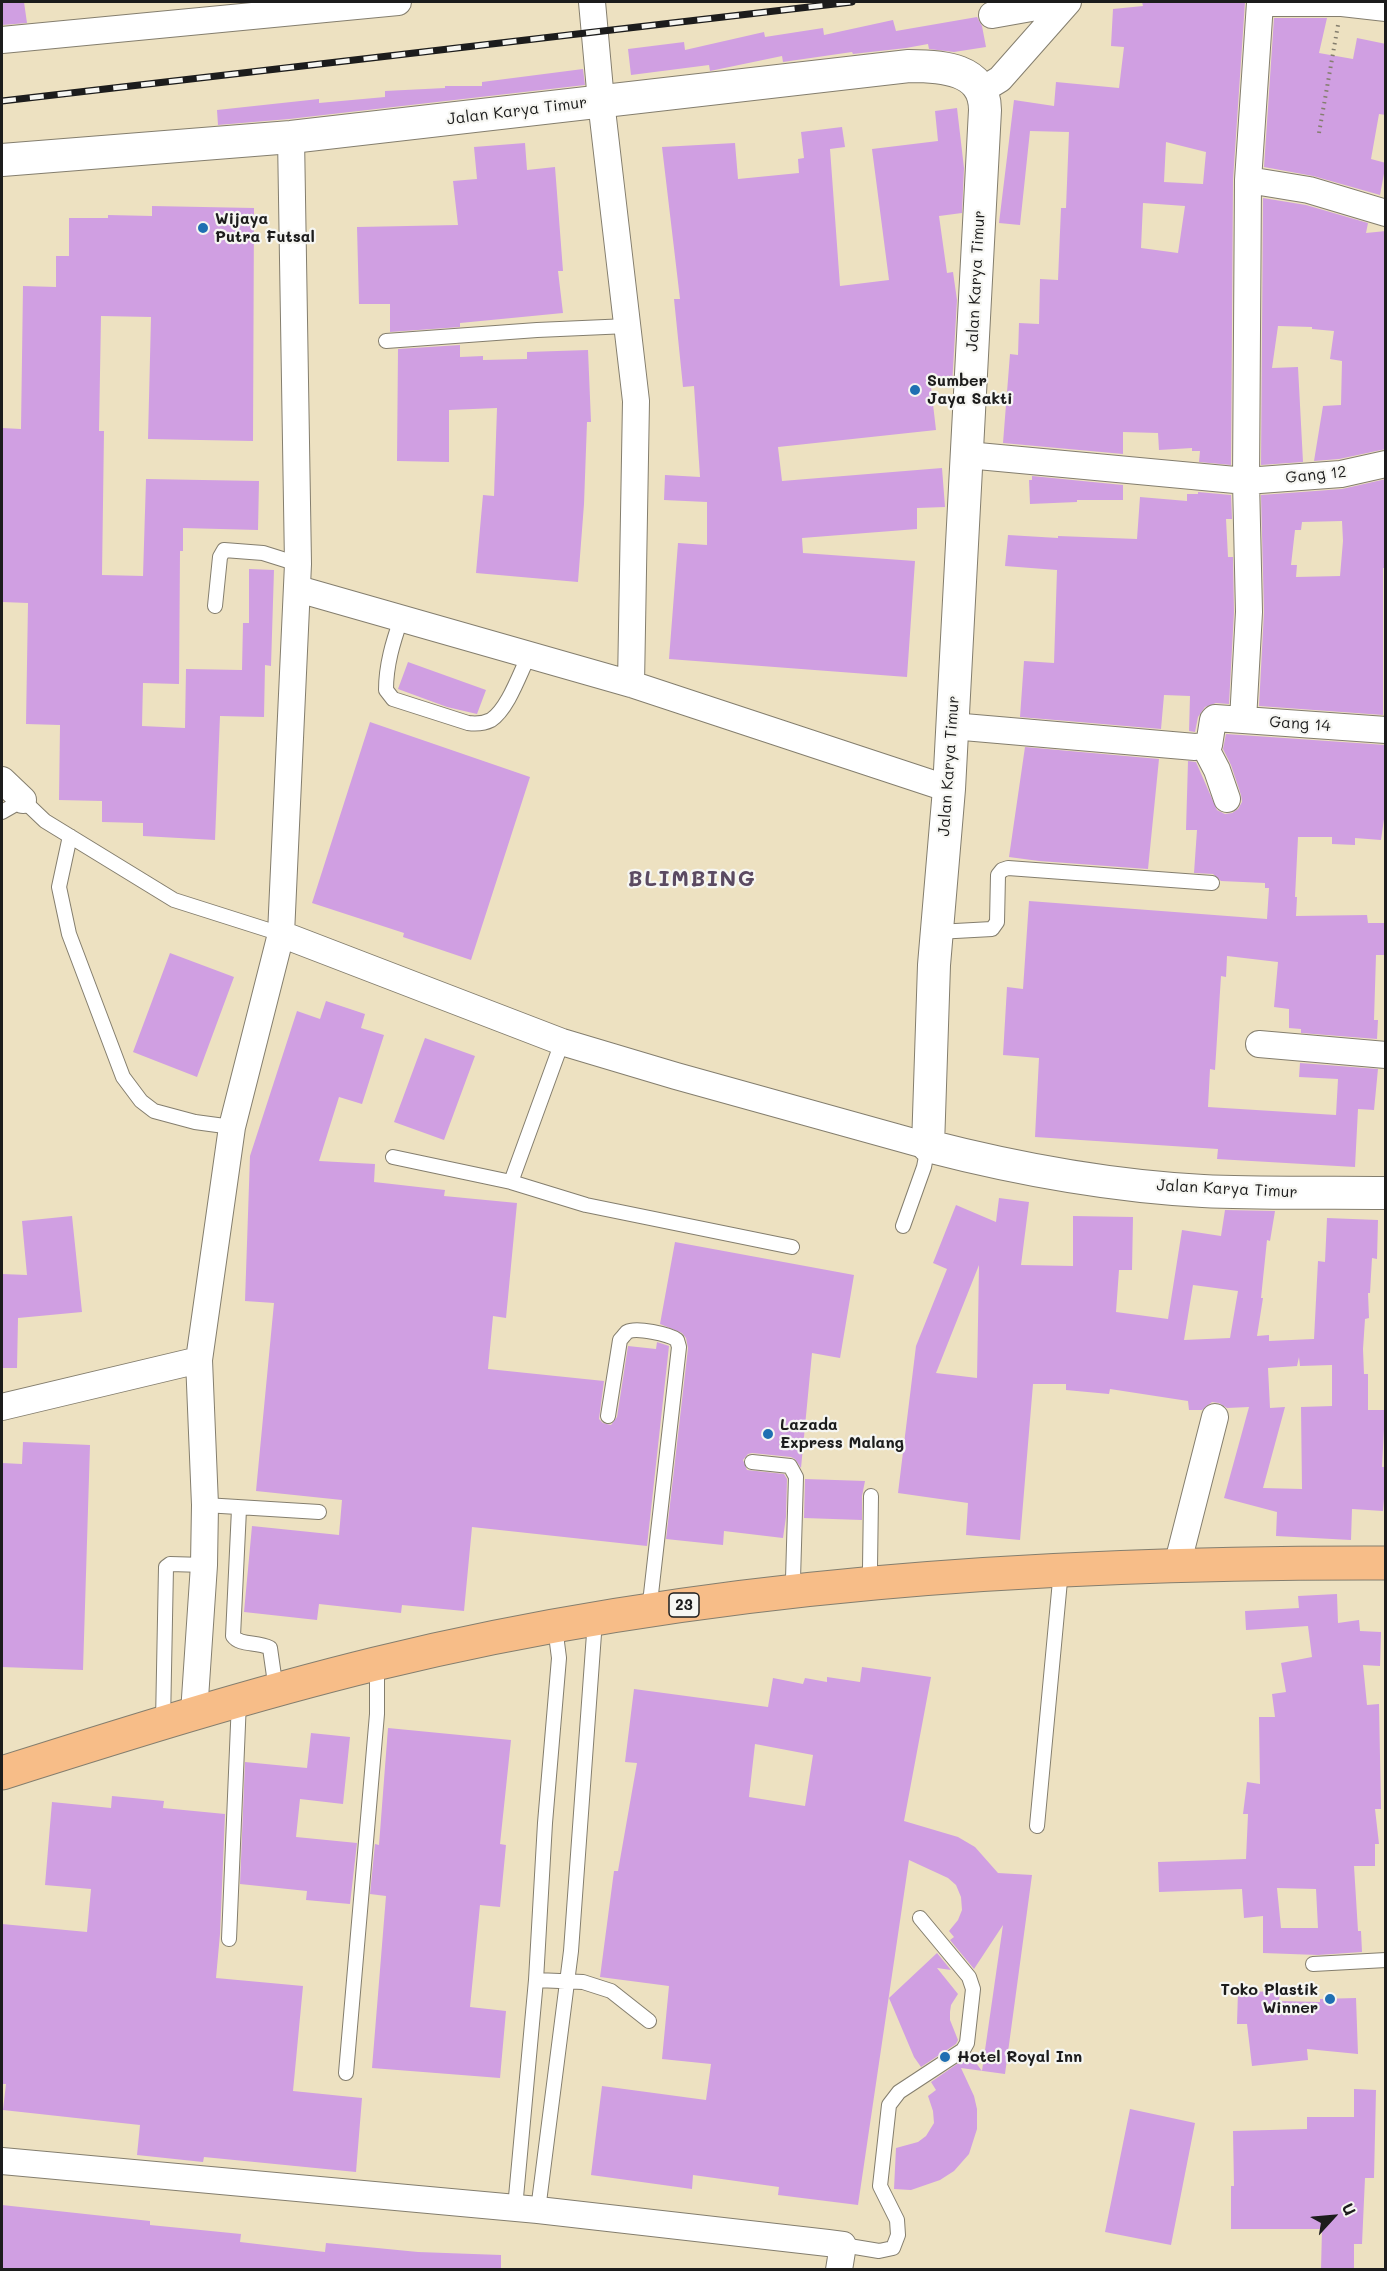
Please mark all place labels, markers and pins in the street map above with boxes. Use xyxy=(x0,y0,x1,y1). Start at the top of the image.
place label: Wijaya Putra Futsal xyxy=(215,209,315,247)
marker: Wijaya Putra Futsal xyxy=(196,221,210,235)
place label: Sumber Jaya Sakti xyxy=(927,371,1013,409)
marker: Sumber Jaya Sakti xyxy=(908,383,922,397)
place label: Lazada Express Malang xyxy=(780,1415,904,1453)
marker: Lazada Express Malang xyxy=(761,1427,775,1441)
place label: Toko Plastik Winner xyxy=(1220,1980,1318,2018)
marker: Toko Plastik Winner xyxy=(1323,1992,1337,2006)
place label: Hotel Royal Inn xyxy=(957,2047,1082,2067)
marker: Hotel Royal Inn xyxy=(938,2050,952,2064)

